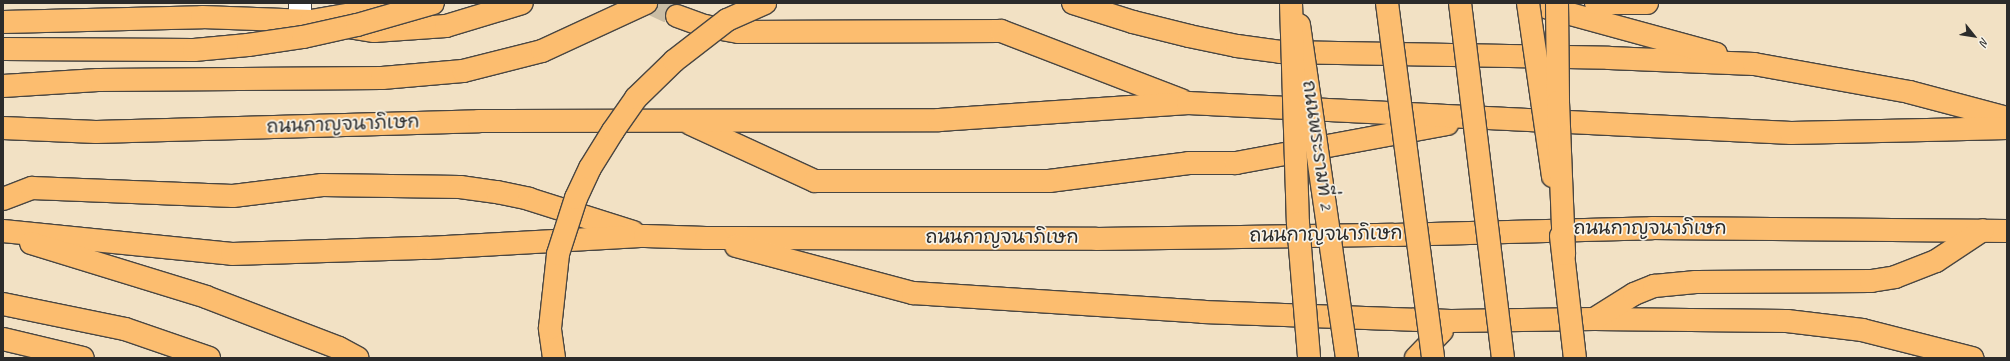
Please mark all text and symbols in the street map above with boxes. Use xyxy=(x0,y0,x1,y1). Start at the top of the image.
north arrow xyxy=(1954,16,1994,56)
text: N xyxy=(1977,36,1992,48)
street label: ถนนพระรามที่ 2 xyxy=(1297,79,1337,211)
street label: ถนนกาญจนาภิเษก xyxy=(266,111,420,139)
street label: ถนนกาญจนาภิเษก xyxy=(1573,218,1727,240)
street label: ถนนกาญจนาภิเษก xyxy=(1249,222,1403,248)
street label: ถนนกาญจนาภิเษก xyxy=(925,227,1079,249)

